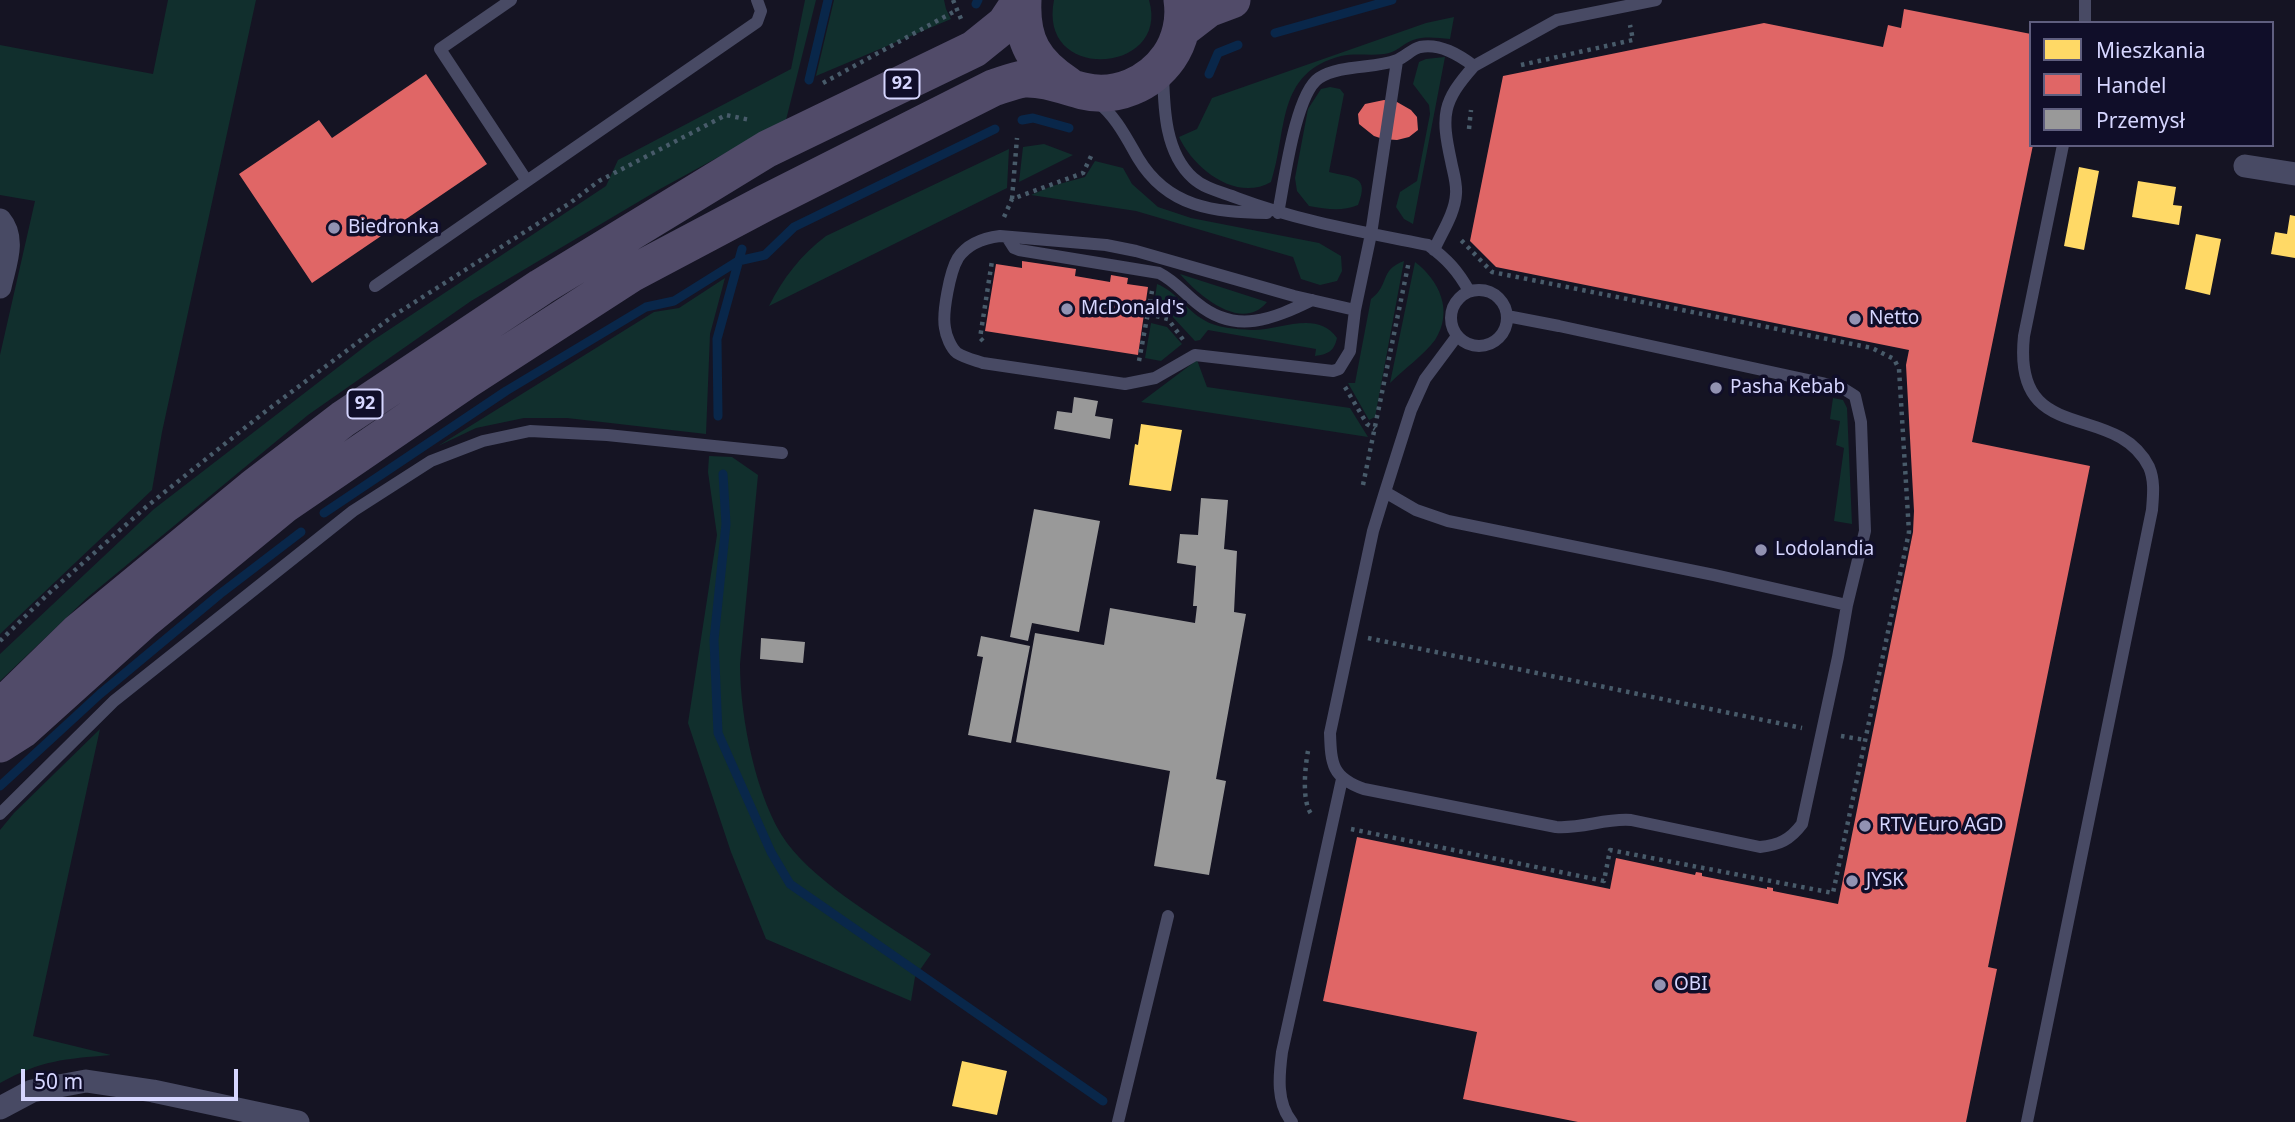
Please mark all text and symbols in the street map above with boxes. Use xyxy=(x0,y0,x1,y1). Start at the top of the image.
legend xyxy=(2029,21,2274,147)
text: Mieszkania xyxy=(2096,36,2205,64)
road number: 92 xyxy=(884,70,920,98)
text: Handel xyxy=(2096,71,2167,99)
text: Przemysł xyxy=(2096,106,2185,134)
place label: Biedronka xyxy=(348,217,439,239)
marker: Biedronka xyxy=(326,220,342,236)
place label: McDonald's xyxy=(1081,298,1185,320)
marker: McDonald's xyxy=(1059,301,1075,317)
place label: Netto xyxy=(1869,308,1919,330)
marker: Netto xyxy=(1847,311,1863,327)
place label: Pasha Kebab xyxy=(1730,377,1845,399)
marker: Pasha Kebab xyxy=(1708,380,1724,396)
road number: 92 xyxy=(348,390,382,418)
place label: Lodolandia xyxy=(1775,539,1874,561)
marker: Lodolandia xyxy=(1753,542,1769,558)
place label: RTV Euro AGD xyxy=(1879,815,2003,837)
marker: RTV Euro AGD xyxy=(1857,818,1873,834)
place label: JYSK xyxy=(1866,870,1904,892)
marker: JYSK xyxy=(1844,873,1860,889)
place label: OBI xyxy=(1674,974,1708,996)
marker: OBI xyxy=(1652,977,1668,993)
scale bar xyxy=(24,1056,242,1100)
text: 50 m xyxy=(34,1067,83,1095)

